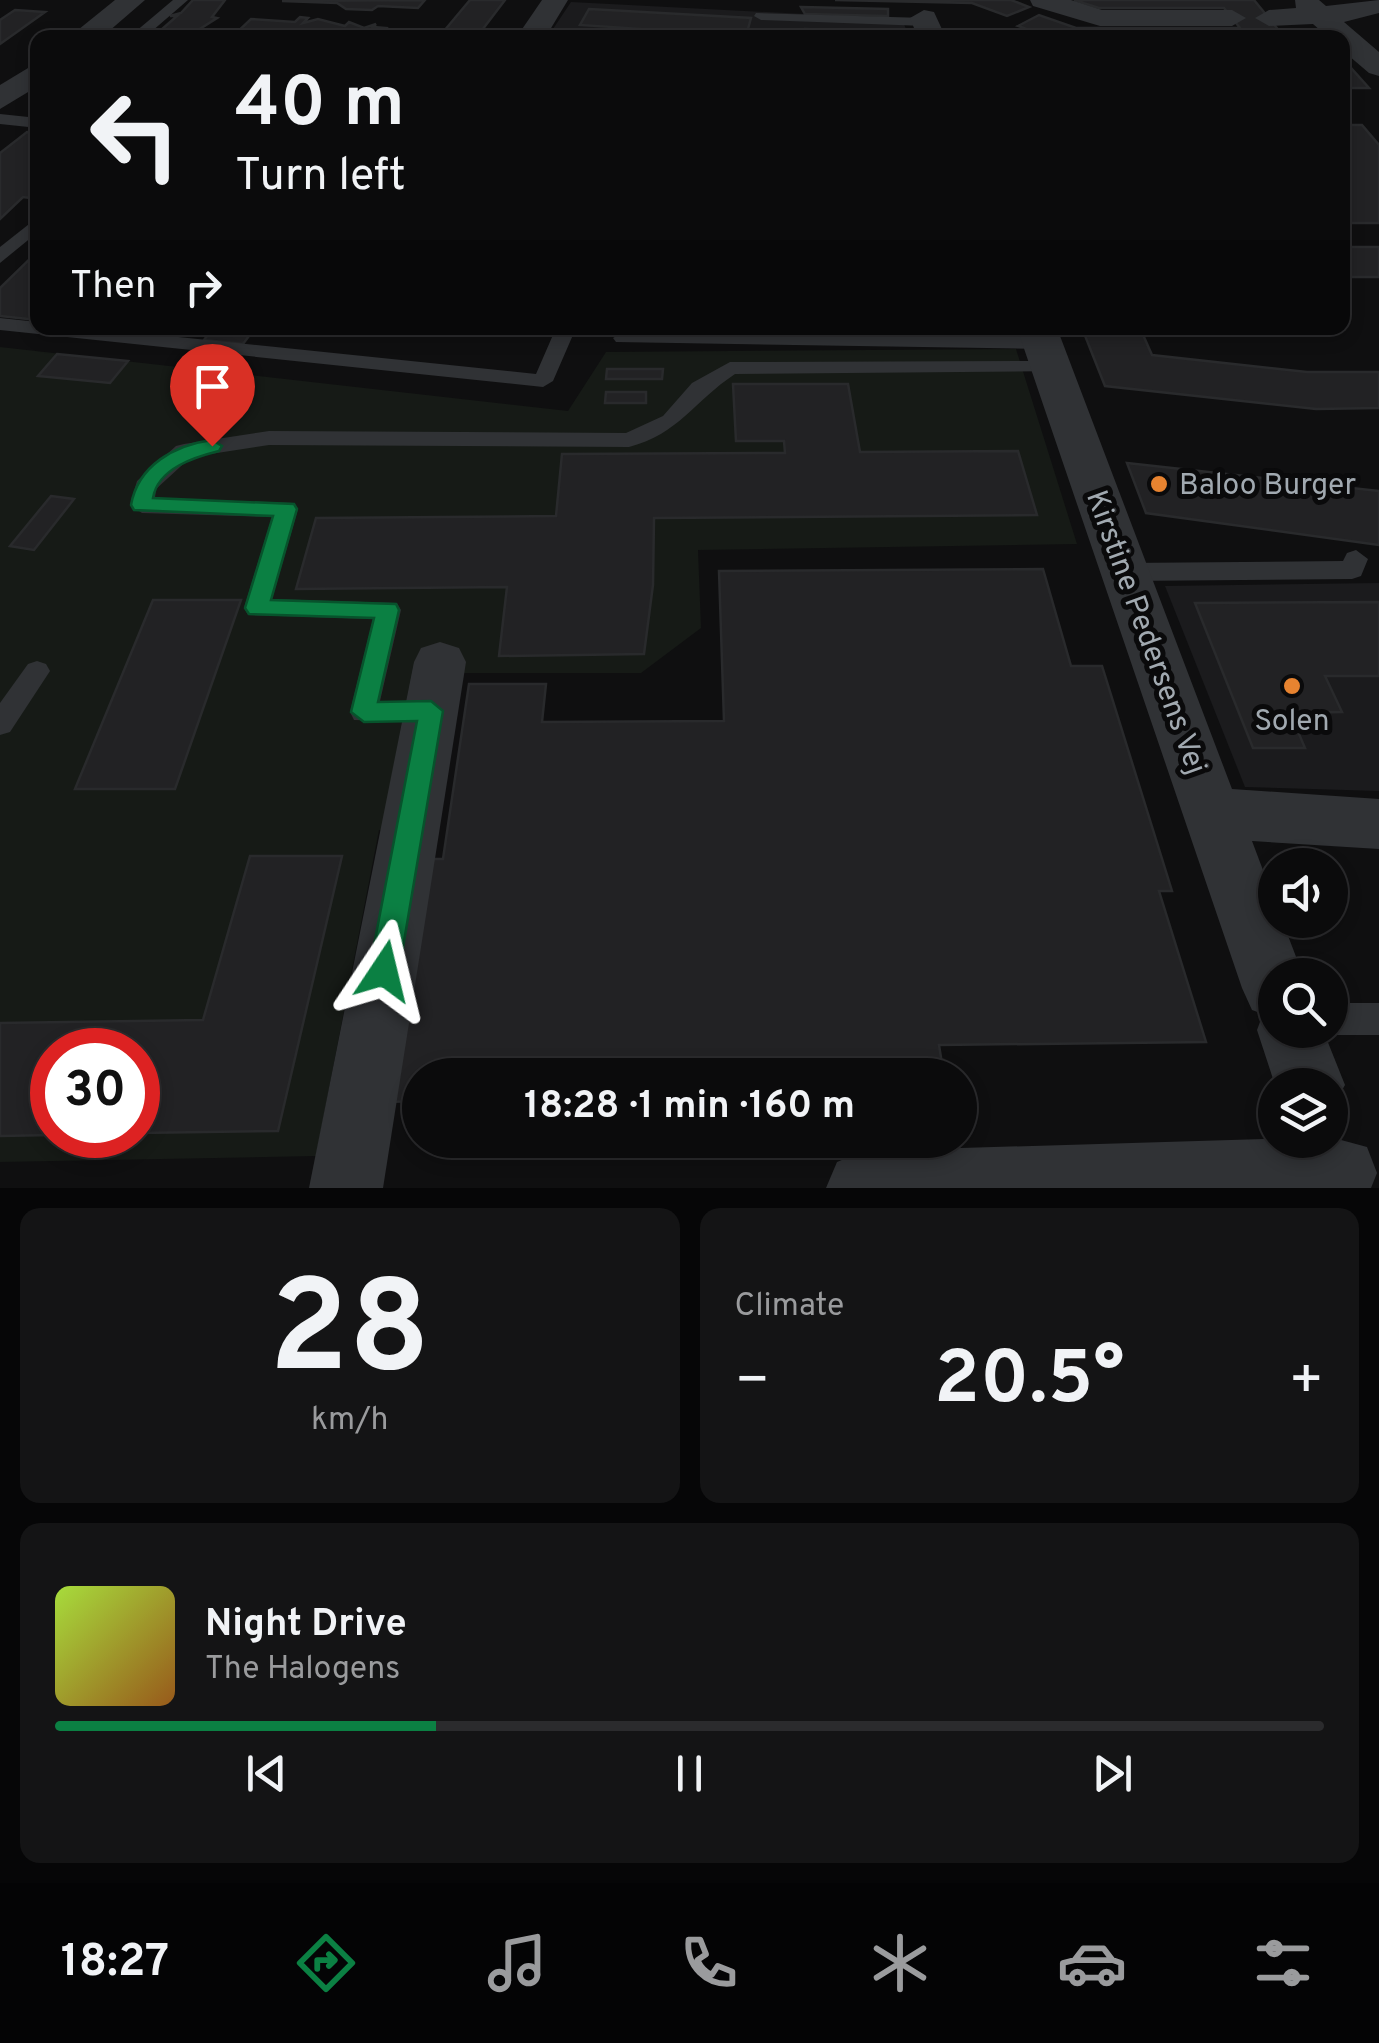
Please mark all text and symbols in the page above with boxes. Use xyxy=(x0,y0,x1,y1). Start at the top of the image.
text: 40 m xyxy=(235,62,405,151)
icon: left xyxy=(70,70,200,200)
text: Turn left xyxy=(235,149,406,206)
icon: right xyxy=(176,260,231,315)
text: Then xyxy=(70,263,156,312)
pin xyxy=(170,344,255,447)
icon: arrive xyxy=(185,359,240,414)
place label: Baloo Burger xyxy=(1179,468,1356,505)
marker: Baloo Burger xyxy=(1148,473,1170,495)
street label: Kirstine Pedersens Vej xyxy=(1076,486,1213,780)
marker: Solen xyxy=(1281,675,1303,697)
place label: Solen xyxy=(1254,704,1330,741)
map controls xyxy=(1258,848,1348,1158)
button: sound xyxy=(1258,848,1348,938)
position arrow xyxy=(332,919,436,1023)
button: search xyxy=(1258,958,1348,1048)
speed limit sign: 30 xyxy=(30,1028,160,1158)
button: layers xyxy=(1258,1068,1348,1158)
text: 18:28 · 1 min · 160 m xyxy=(524,1083,855,1132)
text: 28 xyxy=(269,1253,430,1418)
text: Climate xyxy=(735,1287,844,1327)
text: 20.5° xyxy=(934,1335,1124,1430)
text: − xyxy=(735,1348,770,1418)
text: + xyxy=(1289,1348,1324,1418)
text: km/h xyxy=(311,1401,389,1441)
text: Night Drive xyxy=(205,1601,407,1650)
text: The Halogens xyxy=(205,1650,400,1690)
icon: previous xyxy=(239,1746,294,1801)
icon: pause xyxy=(662,1746,717,1801)
icon: next xyxy=(1085,1746,1140,1801)
icon: directions xyxy=(291,1928,361,1998)
icon: music xyxy=(482,1928,552,1998)
icon: phone xyxy=(674,1928,744,1998)
icon: climate xyxy=(865,1928,935,1998)
icon: car xyxy=(1057,1928,1127,1998)
icon: filters xyxy=(1248,1928,1318,1998)
text: 18:27 xyxy=(61,1935,169,1992)

